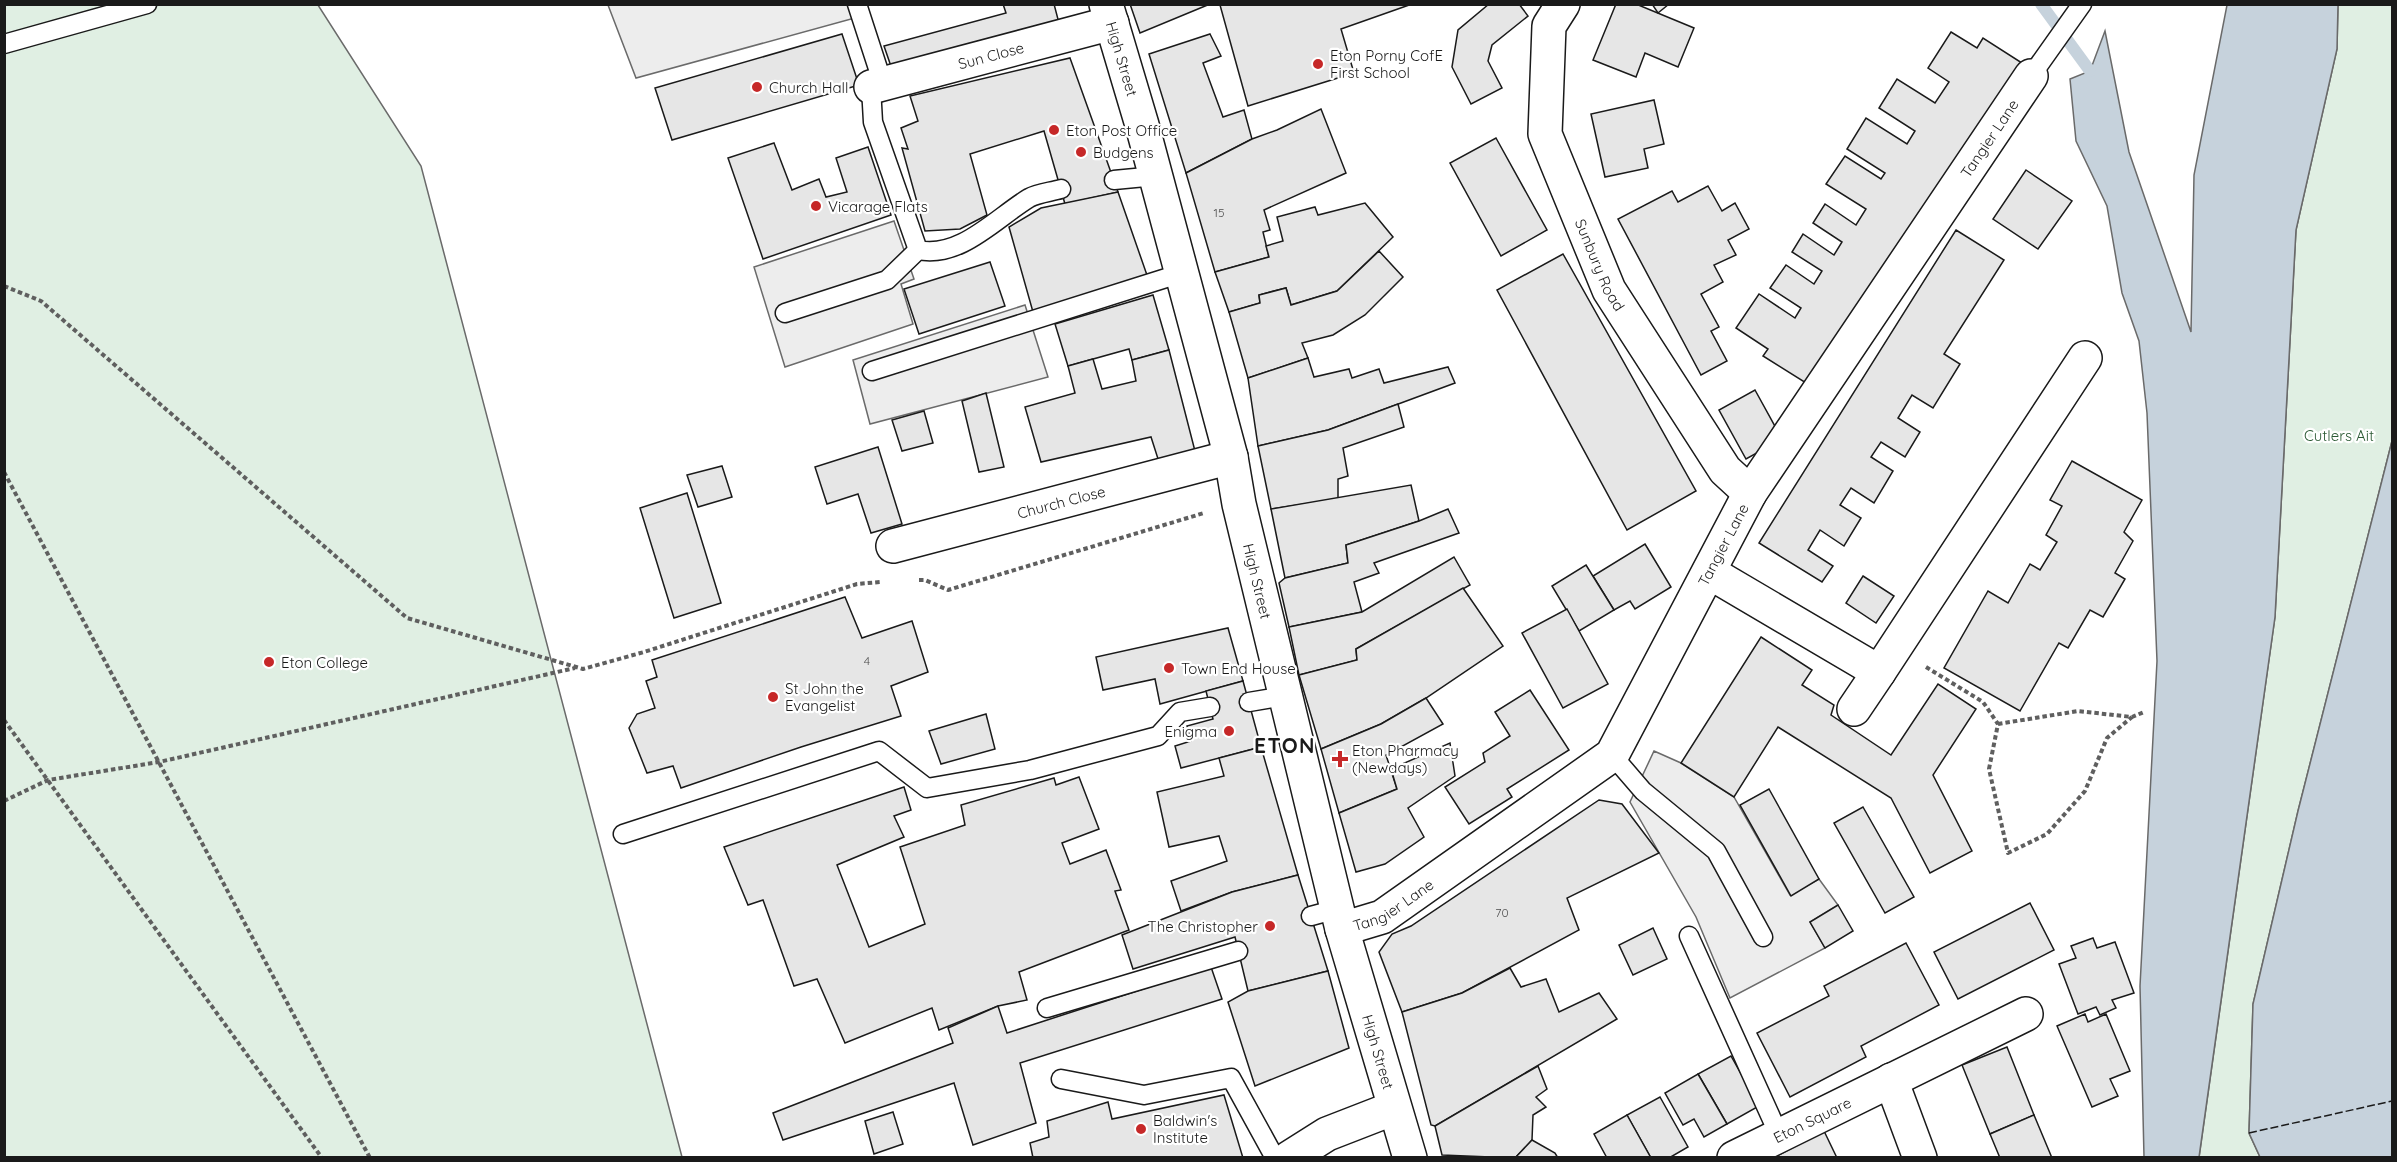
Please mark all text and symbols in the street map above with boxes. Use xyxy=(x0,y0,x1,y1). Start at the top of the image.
street label: High Street xyxy=(1102,19,1142,98)
street label: Sun Close xyxy=(956,37,1026,73)
place label: Eton Porny CofE First School xyxy=(1330,46,1443,82)
marker: Eton Porny CofE First School xyxy=(1311,57,1325,71)
place label: Church Hall xyxy=(769,78,848,97)
marker: Church Hall xyxy=(750,80,764,94)
street label: Tangier Lane xyxy=(1956,95,2022,181)
place label: Eton Post Office xyxy=(1066,121,1177,140)
marker: Eton Post Office xyxy=(1047,123,1061,137)
place label: Budgens xyxy=(1093,143,1154,162)
marker: Budgens xyxy=(1074,145,1088,159)
place label: Vicarage Flats xyxy=(828,197,928,216)
marker: Vicarage Flats xyxy=(809,199,823,213)
house number: 15 xyxy=(1214,205,1224,220)
street label: Sunbury Road xyxy=(1571,216,1629,314)
park label: Cutlers Ait xyxy=(2304,426,2374,445)
street label: Church Close xyxy=(1015,481,1107,522)
street label: Tangier Lane xyxy=(1693,500,1752,589)
street label: High Street xyxy=(1239,541,1276,621)
place label: Eton College xyxy=(281,653,368,672)
house number: 4 xyxy=(864,653,870,668)
marker: Eton College xyxy=(262,655,276,669)
place label: Town End House xyxy=(1181,659,1296,678)
marker: Town End House xyxy=(1162,661,1176,675)
place label: St John the Evangelist xyxy=(785,679,864,715)
marker: St John the Evangelist xyxy=(766,690,780,704)
place label: Enigma xyxy=(1164,722,1217,741)
marker: Enigma xyxy=(1222,724,1236,738)
district label: ETON xyxy=(1254,732,1316,758)
place label: Eton Pharmacy (Newdays) xyxy=(1352,741,1459,777)
marker: Eton Pharmacy (Newdays) xyxy=(1333,752,1347,766)
street label: Tangier Lane xyxy=(1351,874,1437,935)
house number: 70 xyxy=(1495,905,1509,920)
place label: The Christopher xyxy=(1148,917,1258,936)
marker: The Christopher xyxy=(1263,919,1277,933)
street label: High Street xyxy=(1358,1012,1399,1091)
street label: Eton Square xyxy=(1770,1092,1854,1147)
place label: Baldwin's Institute xyxy=(1153,1111,1217,1147)
marker: Baldwin's Institute xyxy=(1134,1122,1148,1136)

